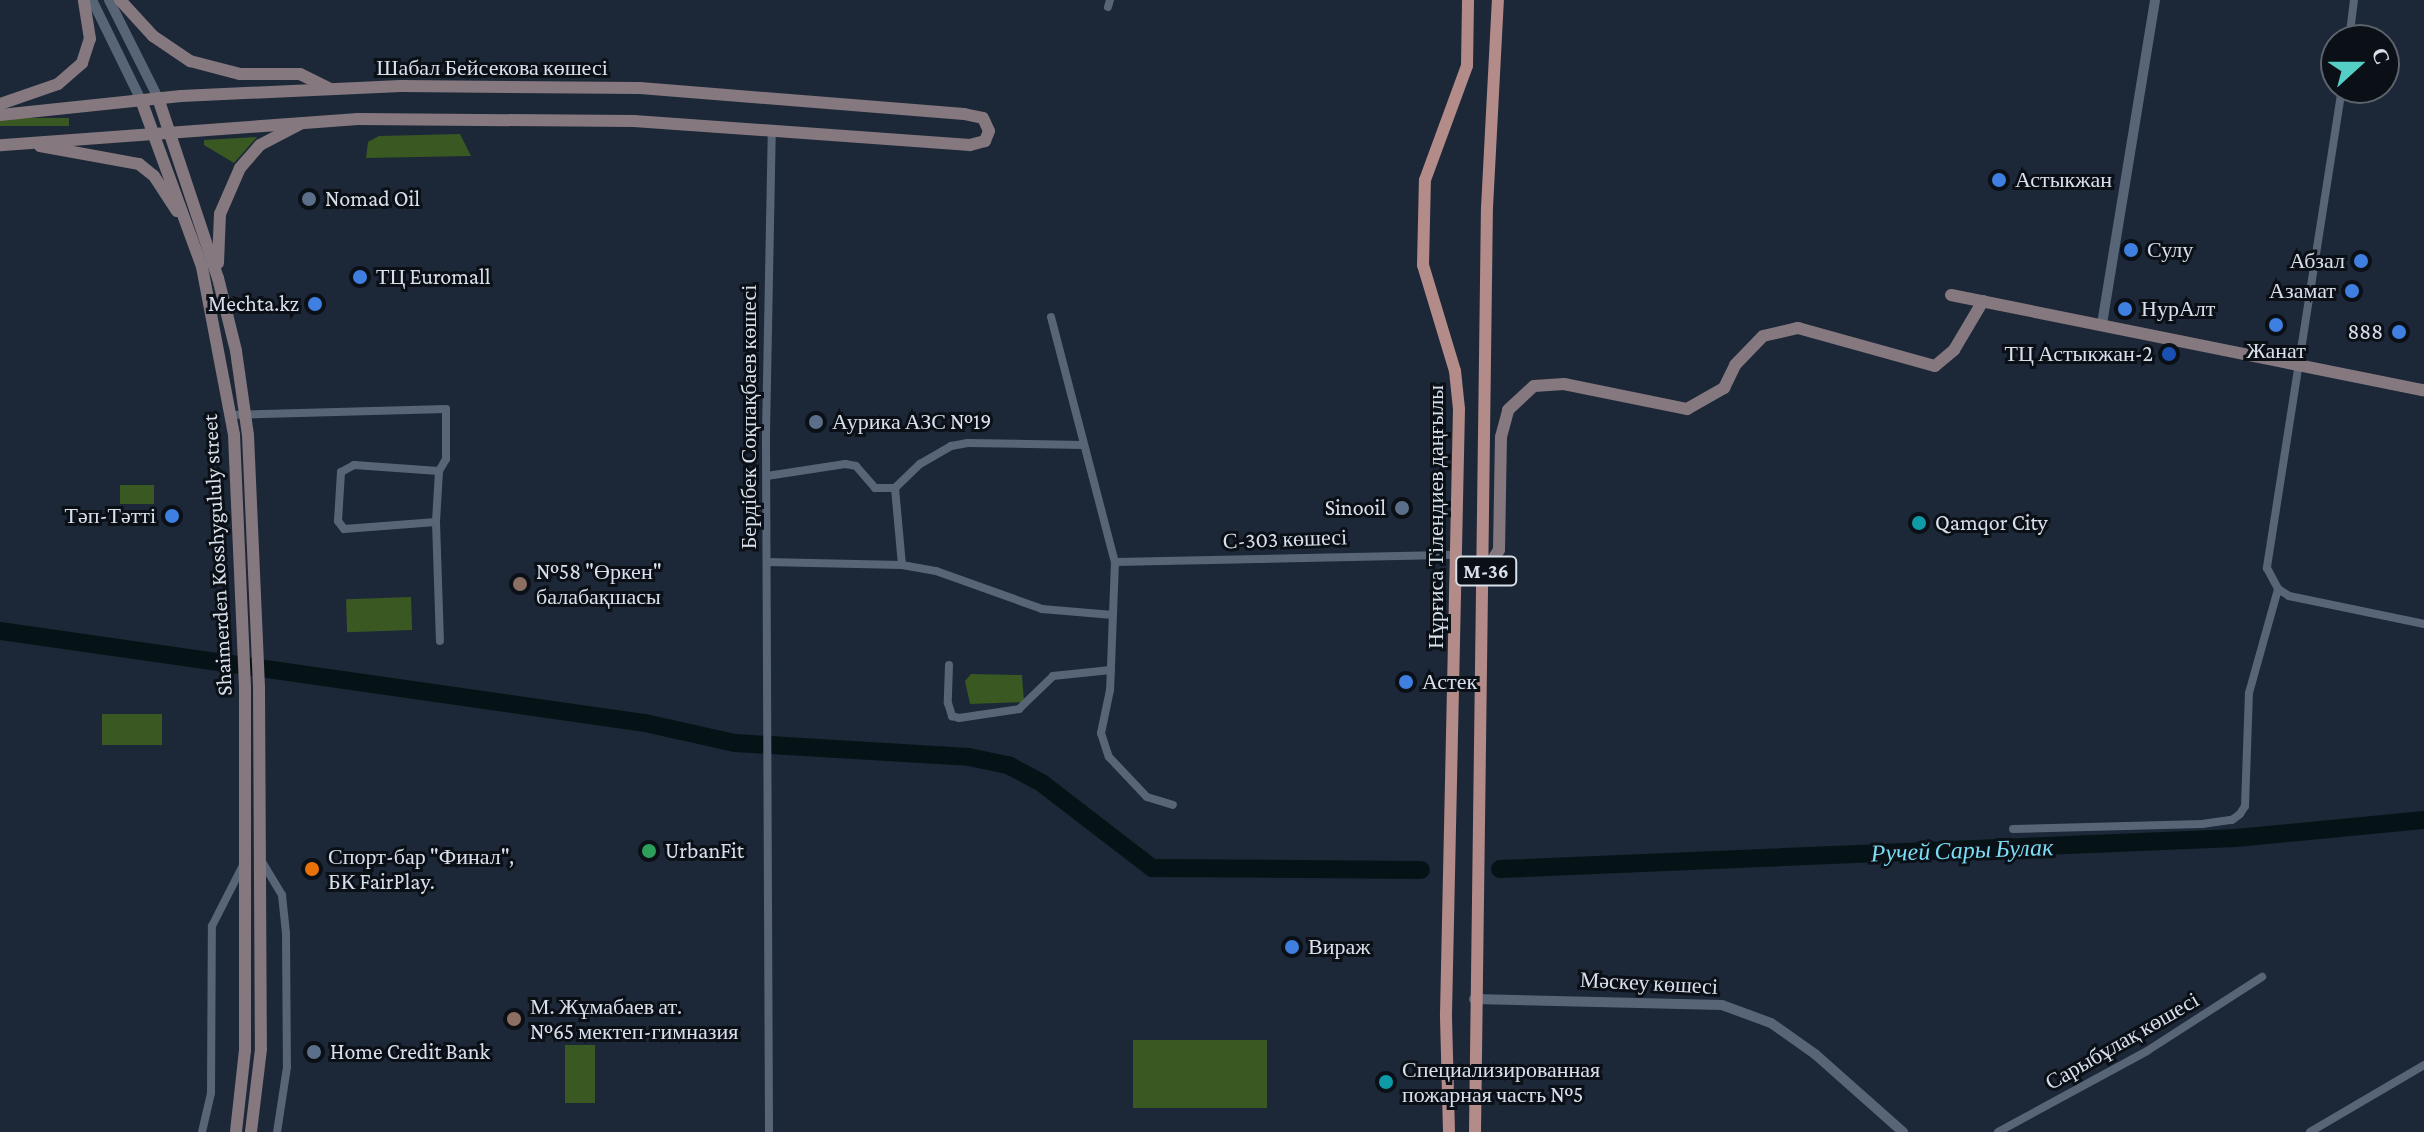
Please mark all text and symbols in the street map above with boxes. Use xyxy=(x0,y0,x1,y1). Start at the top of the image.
north arrow xyxy=(2320,24,2400,104)
text: С xyxy=(2366,44,2396,68)
street label: Шабал Бейсекова көшесі xyxy=(376,55,608,81)
place label: Астыкжан xyxy=(2015,167,2112,193)
marker: Астыкжан xyxy=(1990,171,2008,189)
place label: Nomad Oil xyxy=(325,186,420,212)
marker: Nomad Oil xyxy=(300,190,318,208)
place label: Сулу xyxy=(2147,237,2193,263)
marker: Сулу xyxy=(2122,241,2140,259)
place label: Абзал xyxy=(2289,248,2345,274)
marker: Абзал xyxy=(2352,252,2370,270)
place label: ТЦ Euromall xyxy=(376,264,491,290)
marker: ТЦ Euromall xyxy=(351,268,369,286)
place label: Азамат xyxy=(2269,278,2336,304)
marker: Азамат xyxy=(2343,282,2361,300)
street label: Бердібек Соқпақбаев көшесі xyxy=(736,285,762,549)
place label: Mechta.kz xyxy=(208,291,299,317)
marker: Mechta.kz xyxy=(306,295,324,313)
place label: НурАлт xyxy=(2141,296,2215,322)
marker: НурАлт xyxy=(2116,300,2134,318)
marker: Жанат xyxy=(2267,316,2285,334)
place label: 888 xyxy=(2347,319,2383,345)
marker: 888 xyxy=(2390,323,2408,341)
place label: Жанат xyxy=(2246,338,2306,364)
place label: ТЦ Астыкжан-2 xyxy=(2004,341,2153,367)
marker: ТЦ Астыкжан-2 xyxy=(2160,345,2178,363)
street label: Нұрғиса Тілендиев даңғылы xyxy=(1423,385,1449,649)
place label: Аурика АЗС №19 xyxy=(832,409,992,435)
marker: Аурика АЗС №19 xyxy=(807,413,825,431)
street label: Shaimerden Kosshygululy street xyxy=(196,414,238,696)
place label: Sinooil xyxy=(1325,495,1386,521)
marker: Sinooil xyxy=(1393,499,1411,517)
place label: Тәп-Тәтті xyxy=(64,503,156,529)
marker: Тәп-Тәтті xyxy=(163,507,181,525)
place label: Qamqor City xyxy=(1935,510,2048,536)
marker: Qamqor City xyxy=(1910,514,1928,532)
street label: С-303 көшесі xyxy=(1222,524,1348,554)
road number: M-36 xyxy=(1454,555,1518,587)
place label: №58 "Өркен" балабақшасы xyxy=(536,558,662,610)
marker: №58 "Өркен" балабақшасы xyxy=(511,575,529,593)
place label: Астек xyxy=(1422,669,1477,695)
marker: Астек xyxy=(1397,673,1415,691)
water label: Ручей Сары Булак xyxy=(1870,832,2054,868)
place label: UrbanFit xyxy=(665,838,744,864)
marker: UrbanFit xyxy=(640,842,658,860)
place label: Спорт-бар "Финал", БК FairPlay. xyxy=(328,843,514,894)
marker: Спорт-бар "Финал", БК FairPlay. xyxy=(303,860,321,878)
place label: Вираж xyxy=(1308,934,1370,960)
marker: Вираж xyxy=(1283,938,1301,956)
street label: Мәскеу көшесі xyxy=(1579,966,1719,1000)
street label: Сарыбұлақ көшесі xyxy=(2041,986,2203,1096)
place label: М. Жұмабаев ат. №65 мектеп-гимназия xyxy=(530,993,738,1044)
marker: М. Жұмабаев ат. №65 мектеп-гимназия xyxy=(505,1010,523,1028)
place label: Home Credit Bank xyxy=(330,1039,490,1065)
marker: Home Credit Bank xyxy=(305,1043,323,1061)
place label: Специализированная пожарная часть №5 xyxy=(1402,1056,1600,1108)
marker: Специализированная пожарная часть №5 xyxy=(1377,1073,1395,1091)

